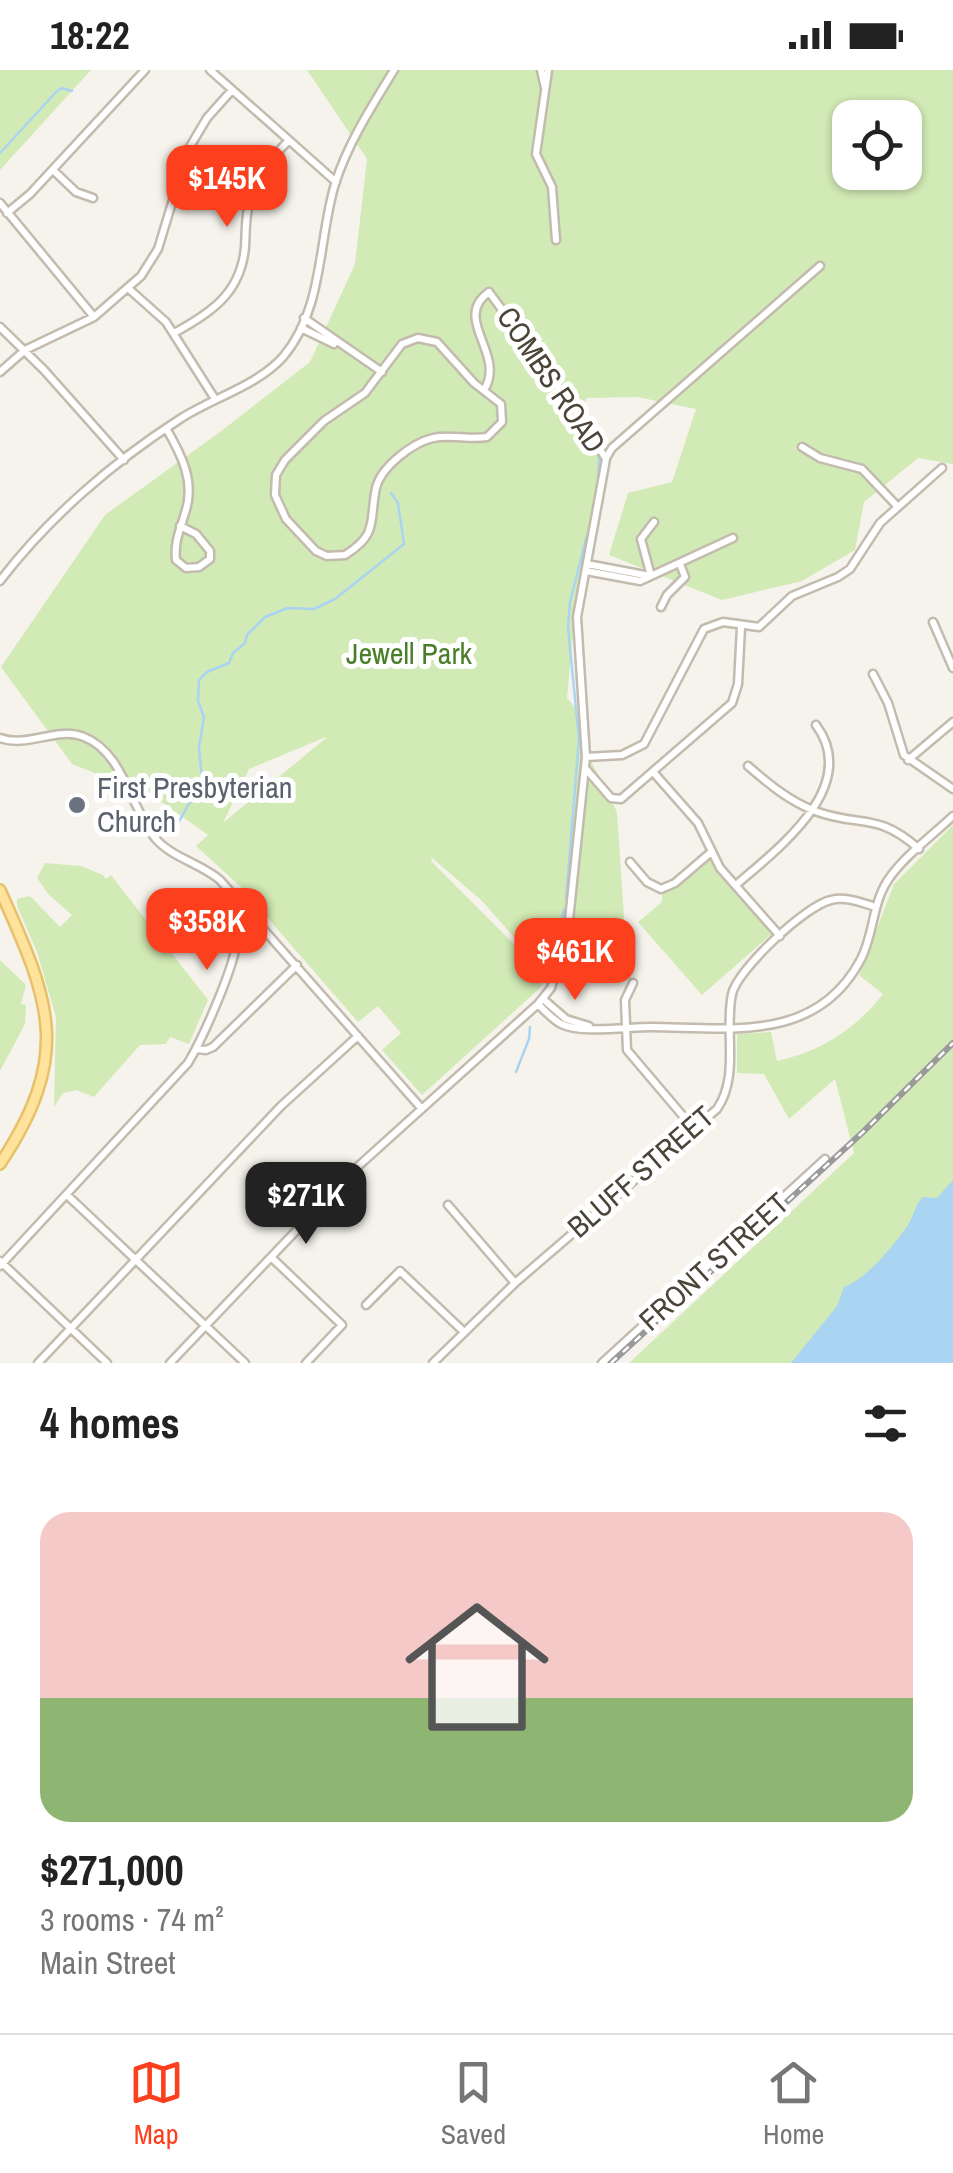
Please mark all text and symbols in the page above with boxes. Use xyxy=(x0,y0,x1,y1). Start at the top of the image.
text: 18:22 xyxy=(50,10,130,61)
map controls xyxy=(832,100,922,190)
button: locate xyxy=(832,100,922,190)
pin: $145K xyxy=(157,145,297,230)
text: $145K xyxy=(188,156,266,199)
street label: COMBS ROAD xyxy=(488,299,615,460)
park label: Jewell Park xyxy=(346,633,473,673)
place label: First Presbyterian Church xyxy=(97,767,293,841)
marker: First Presbyterian Church xyxy=(66,794,88,816)
pin: $358K xyxy=(137,888,277,973)
text: $358K xyxy=(168,899,246,942)
pin: $461K xyxy=(505,918,645,1003)
text: $461K xyxy=(536,929,614,972)
street label: BLUFF STREET xyxy=(559,1097,722,1246)
pin: $271K xyxy=(236,1162,376,1247)
text: $271K xyxy=(267,1173,345,1216)
street label: FRONT STREET xyxy=(630,1183,797,1339)
text: 4 homes xyxy=(40,1395,180,1451)
icon: filters xyxy=(858,1396,913,1451)
icon: home xyxy=(387,1577,567,1757)
text: $271,000 xyxy=(40,1842,184,1898)
text: 3 rooms · 74 m² xyxy=(40,1898,224,1941)
text: Main Street xyxy=(40,1941,176,1984)
tab: Map xyxy=(129,2055,184,2153)
tab: Saved xyxy=(441,2055,506,2153)
tab: Home xyxy=(763,2055,824,2153)

